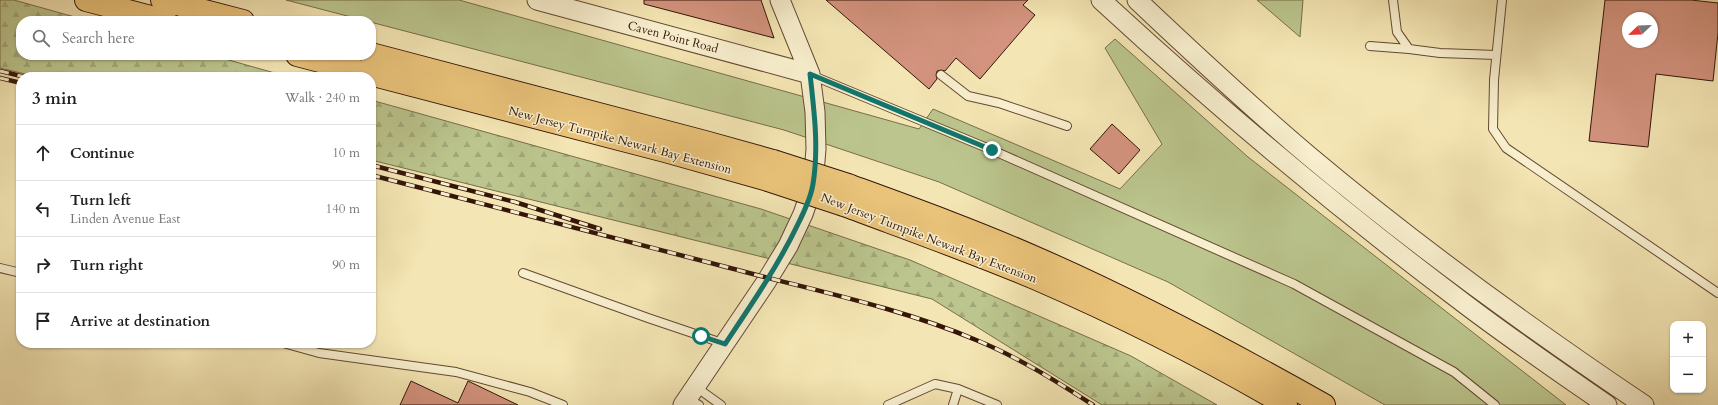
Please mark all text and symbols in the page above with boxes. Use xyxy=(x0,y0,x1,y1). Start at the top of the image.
north arrow xyxy=(1622,12,1658,48)
search box xyxy=(16,16,376,60)
street label: Caven Point Road xyxy=(626,17,721,57)
icon: search xyxy=(30,27,52,49)
text: Search here xyxy=(62,28,135,48)
text: 3 min xyxy=(32,87,77,110)
text: Walk · 240 m xyxy=(285,89,360,107)
street label: New Jersey Turnpike Newark Bay Extension xyxy=(507,102,734,178)
route end xyxy=(983,141,1001,159)
icon: ahead xyxy=(32,142,54,164)
text: Continue xyxy=(70,143,135,163)
text: 10 m xyxy=(332,144,360,162)
street label: New Jersey Turnpike Newark Bay Extension xyxy=(819,189,1040,287)
text: Turn left xyxy=(70,190,131,210)
icon: left xyxy=(32,198,54,220)
text: 140 m xyxy=(326,200,360,218)
text: Linden Avenue East xyxy=(70,210,180,228)
icon: right xyxy=(32,254,54,276)
text: Turn right xyxy=(70,255,143,275)
text: 90 m xyxy=(332,256,360,274)
icon: arrive xyxy=(32,310,54,332)
text: Arrive at destination xyxy=(70,311,210,331)
map controls xyxy=(1670,321,1706,393)
button: + xyxy=(1670,321,1706,357)
route start xyxy=(692,327,710,345)
button: − xyxy=(1670,357,1706,393)

